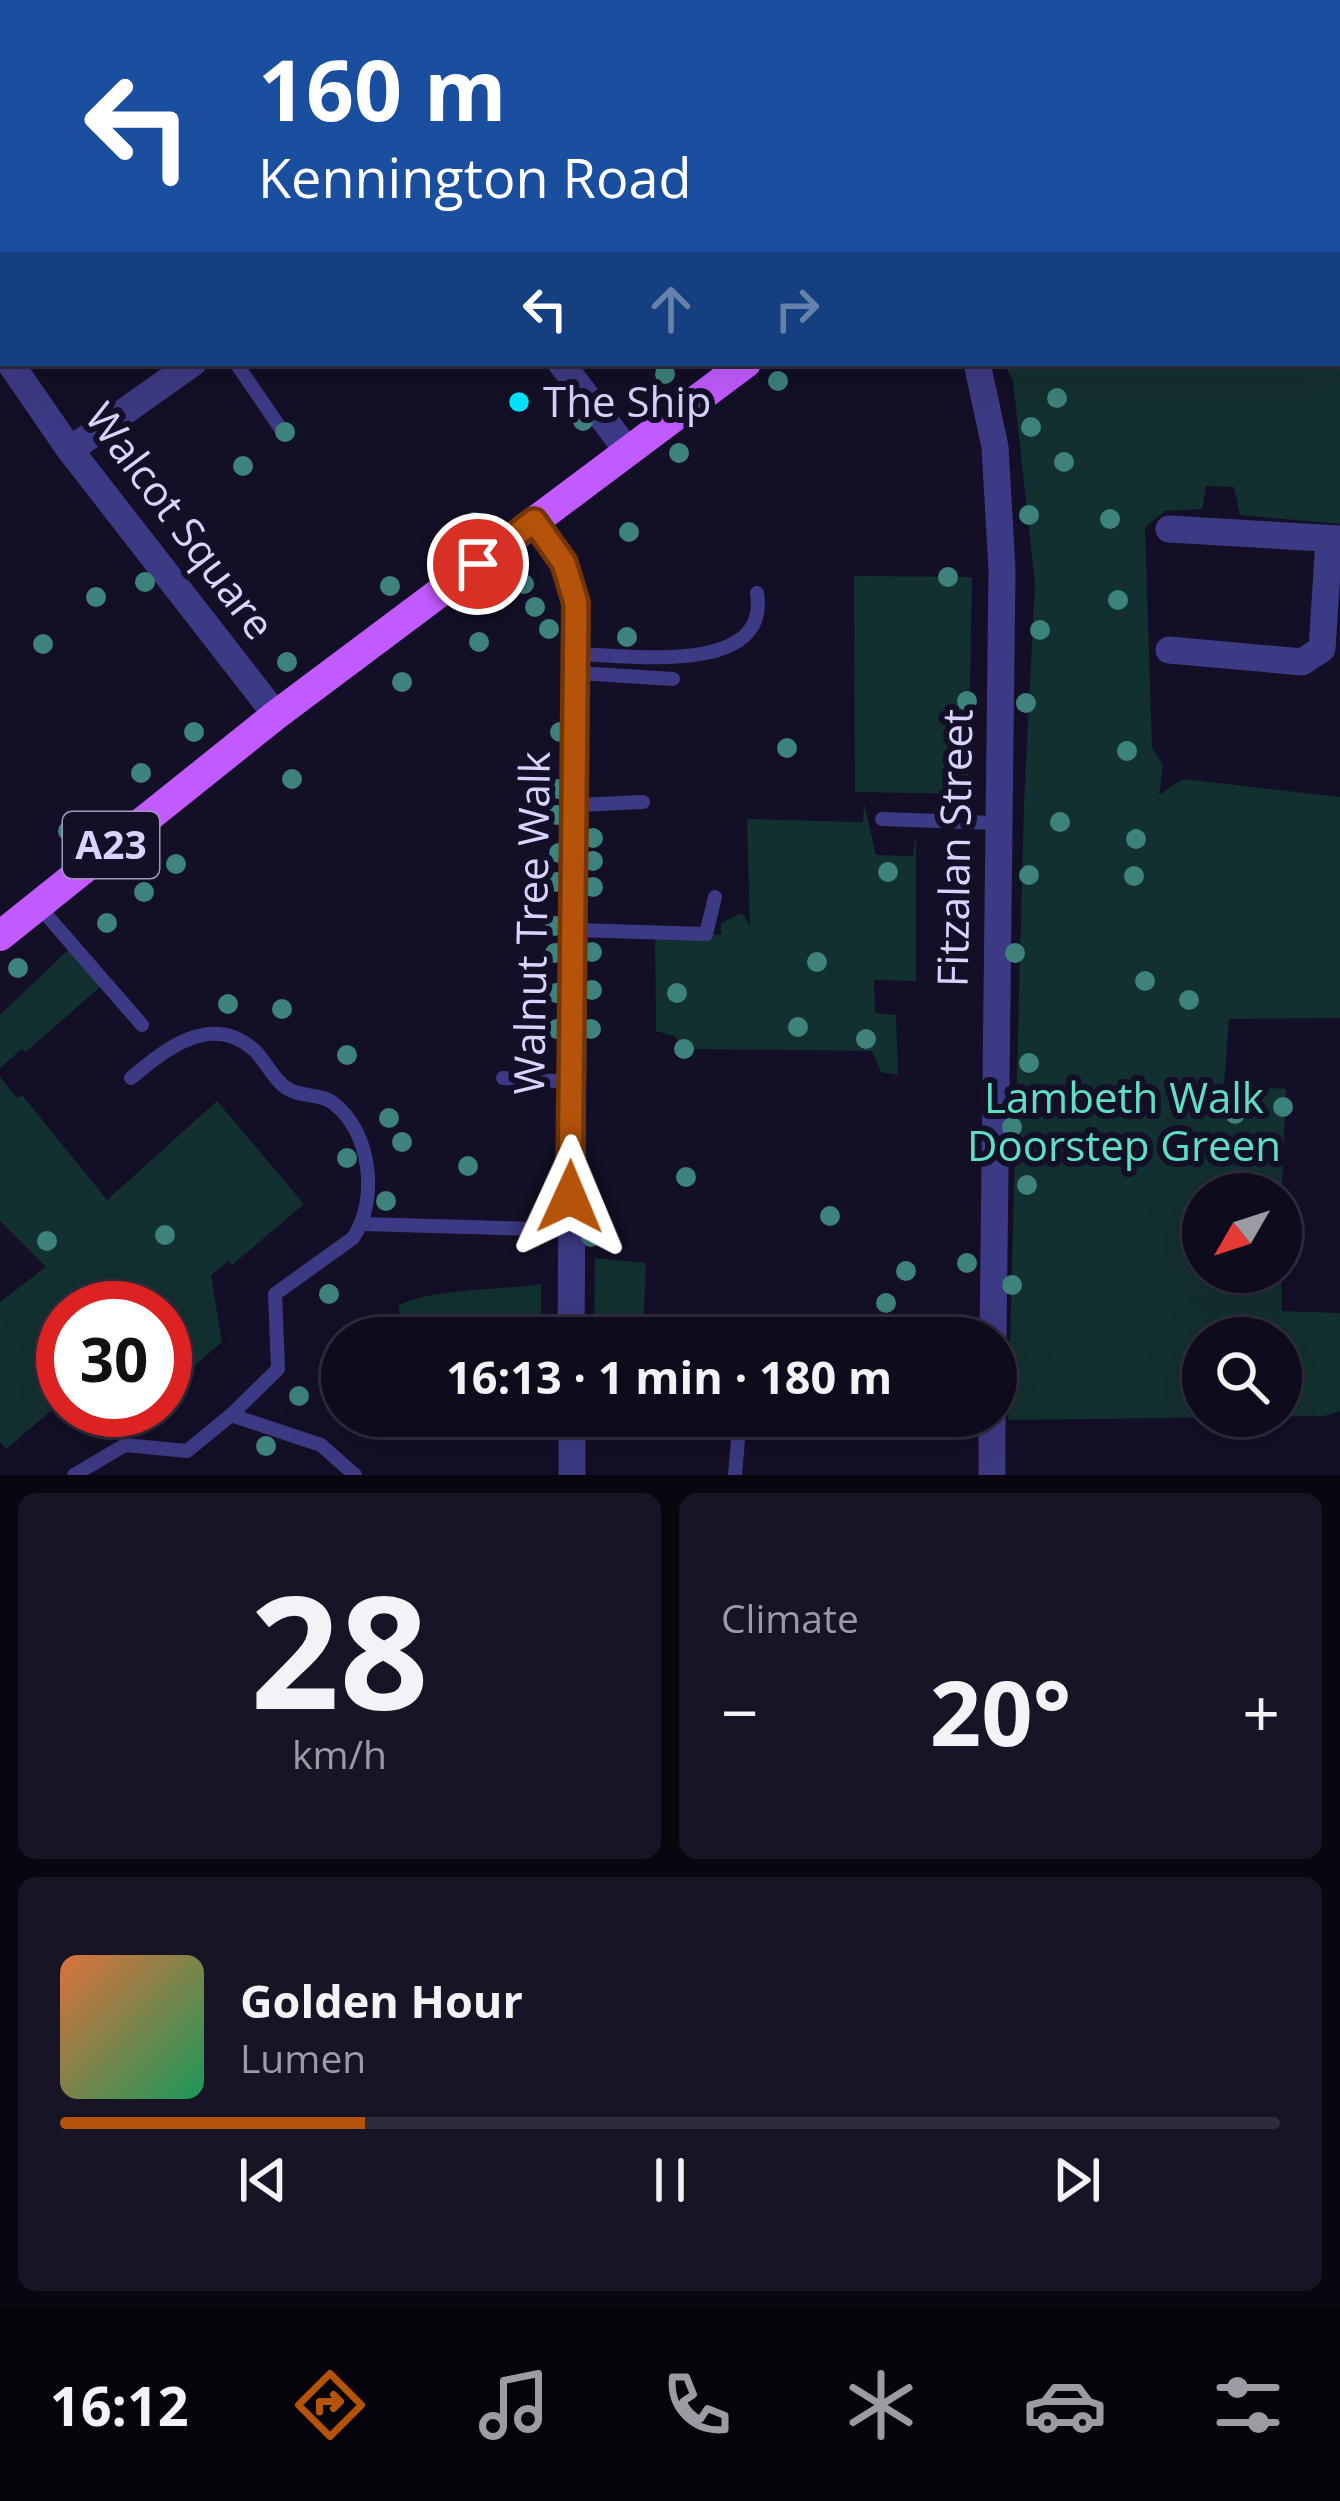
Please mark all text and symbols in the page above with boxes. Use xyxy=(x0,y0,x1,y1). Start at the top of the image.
text: 160 m xyxy=(258,31,506,146)
icon: left xyxy=(60,48,216,204)
text: Kennington Road xyxy=(258,140,691,214)
icon: left xyxy=(512,276,578,342)
icon: ahead xyxy=(638,276,704,342)
icon: right xyxy=(764,276,830,342)
place label: The Ship xyxy=(543,372,711,429)
marker: The Ship xyxy=(506,389,532,415)
street label: Walcot Square xyxy=(73,390,289,650)
pin xyxy=(427,513,529,615)
icon: arrive xyxy=(445,531,511,597)
street label: Fitzalan Street xyxy=(923,708,984,988)
street label: Walnut Tree Walk xyxy=(499,751,562,1095)
road number: A23 xyxy=(63,812,159,878)
park label: Lambeth Walk Doorstep Green xyxy=(967,1068,1281,1173)
position arrow xyxy=(507,1134,633,1260)
north arrow xyxy=(1182,1173,1302,1293)
map controls xyxy=(1182,1173,1302,1437)
speed limit sign: 30 xyxy=(36,1281,192,1437)
button: search xyxy=(1182,1317,1302,1437)
text: 16:13 · 1 min · 180 m xyxy=(446,1346,892,1407)
text: 28 xyxy=(250,1542,429,1755)
text: Climate xyxy=(721,1591,859,1644)
text: 20° xyxy=(930,1650,1071,1772)
text: − xyxy=(721,1666,759,1756)
text: + xyxy=(1242,1666,1280,1756)
text: km/h xyxy=(292,1727,387,1780)
text: Golden Hour xyxy=(240,1970,523,2031)
text: Lumen xyxy=(240,2031,366,2084)
icon: previous xyxy=(230,2147,296,2213)
icon: pause xyxy=(637,2147,703,2213)
icon: next xyxy=(1044,2147,1110,2213)
icon: directions xyxy=(288,2363,372,2447)
icon: music xyxy=(472,2363,556,2447)
icon: phone xyxy=(655,2363,739,2447)
icon: climate xyxy=(839,2363,923,2447)
icon: car xyxy=(1023,2363,1107,2447)
icon: filters xyxy=(1206,2363,1290,2447)
text: 16:12 xyxy=(50,2368,189,2442)

